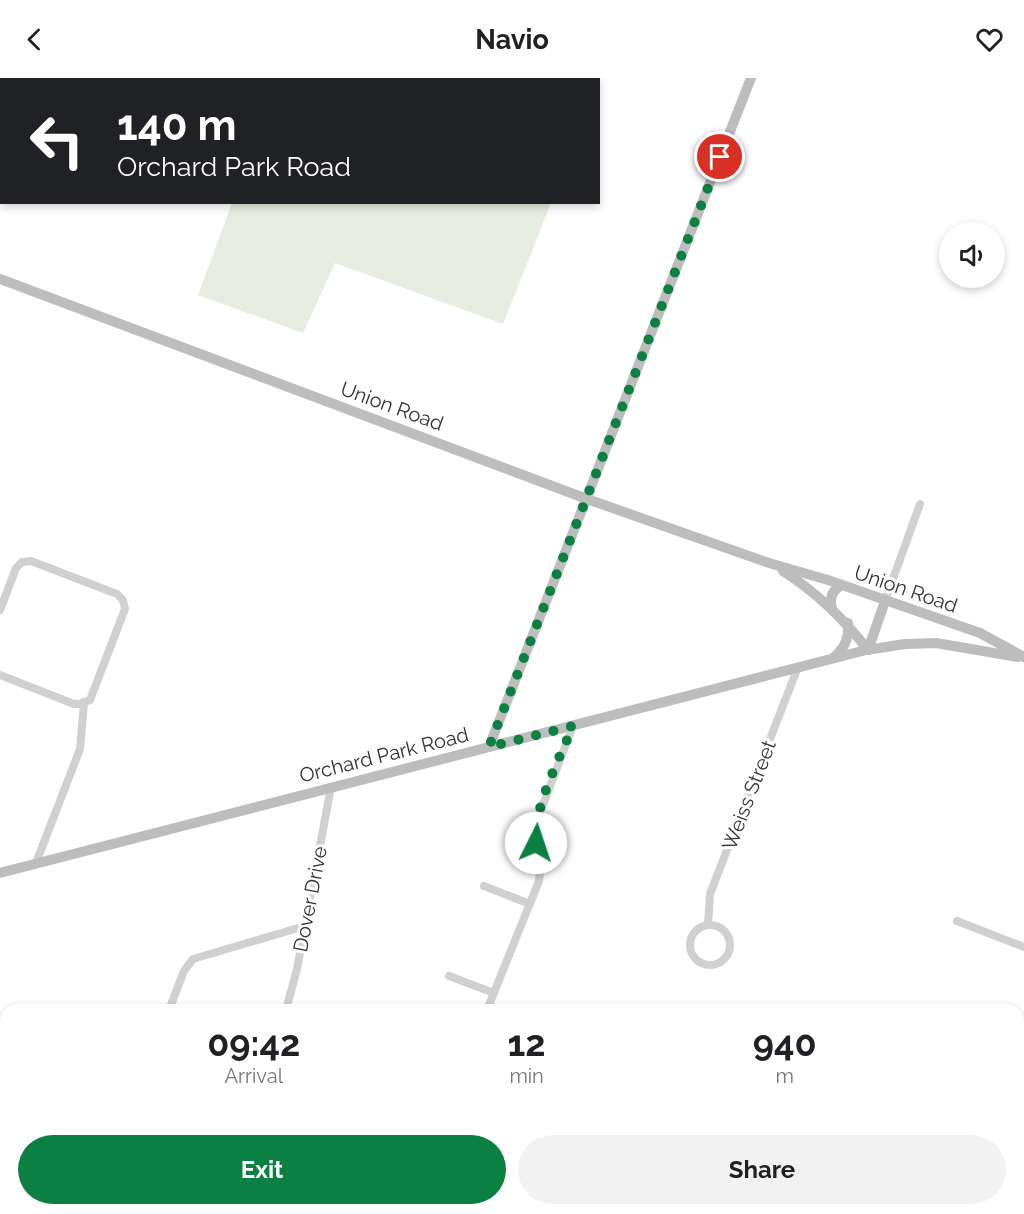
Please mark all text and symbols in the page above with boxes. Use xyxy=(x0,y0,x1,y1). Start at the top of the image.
icon: back xyxy=(18,23,51,56)
icon: heart xyxy=(973,23,1006,56)
text: Navio xyxy=(475,24,549,55)
text: 140 m xyxy=(117,101,237,150)
icon: left xyxy=(18,102,96,180)
pin xyxy=(694,131,745,182)
icon: arrive xyxy=(703,140,736,173)
text: Orchard Park Road xyxy=(117,151,351,182)
map controls xyxy=(939,222,1005,288)
button: sound xyxy=(939,222,1005,288)
street label: Union Road xyxy=(337,376,447,436)
street label: Union Road xyxy=(851,560,961,618)
street label: Orchard Park Road xyxy=(297,722,471,788)
street label: Weiss Street xyxy=(717,736,781,853)
position arrow xyxy=(504,811,568,875)
street label: Dover Drive xyxy=(288,844,332,954)
text: 09:42 xyxy=(207,1022,300,1064)
text: 12 xyxy=(508,1022,546,1064)
text: 940 xyxy=(753,1022,817,1064)
text: Arrival xyxy=(224,1064,283,1088)
text: min xyxy=(509,1064,544,1088)
text: m xyxy=(776,1064,794,1088)
button: Exit xyxy=(18,1135,506,1204)
button: Share xyxy=(518,1135,1006,1204)

